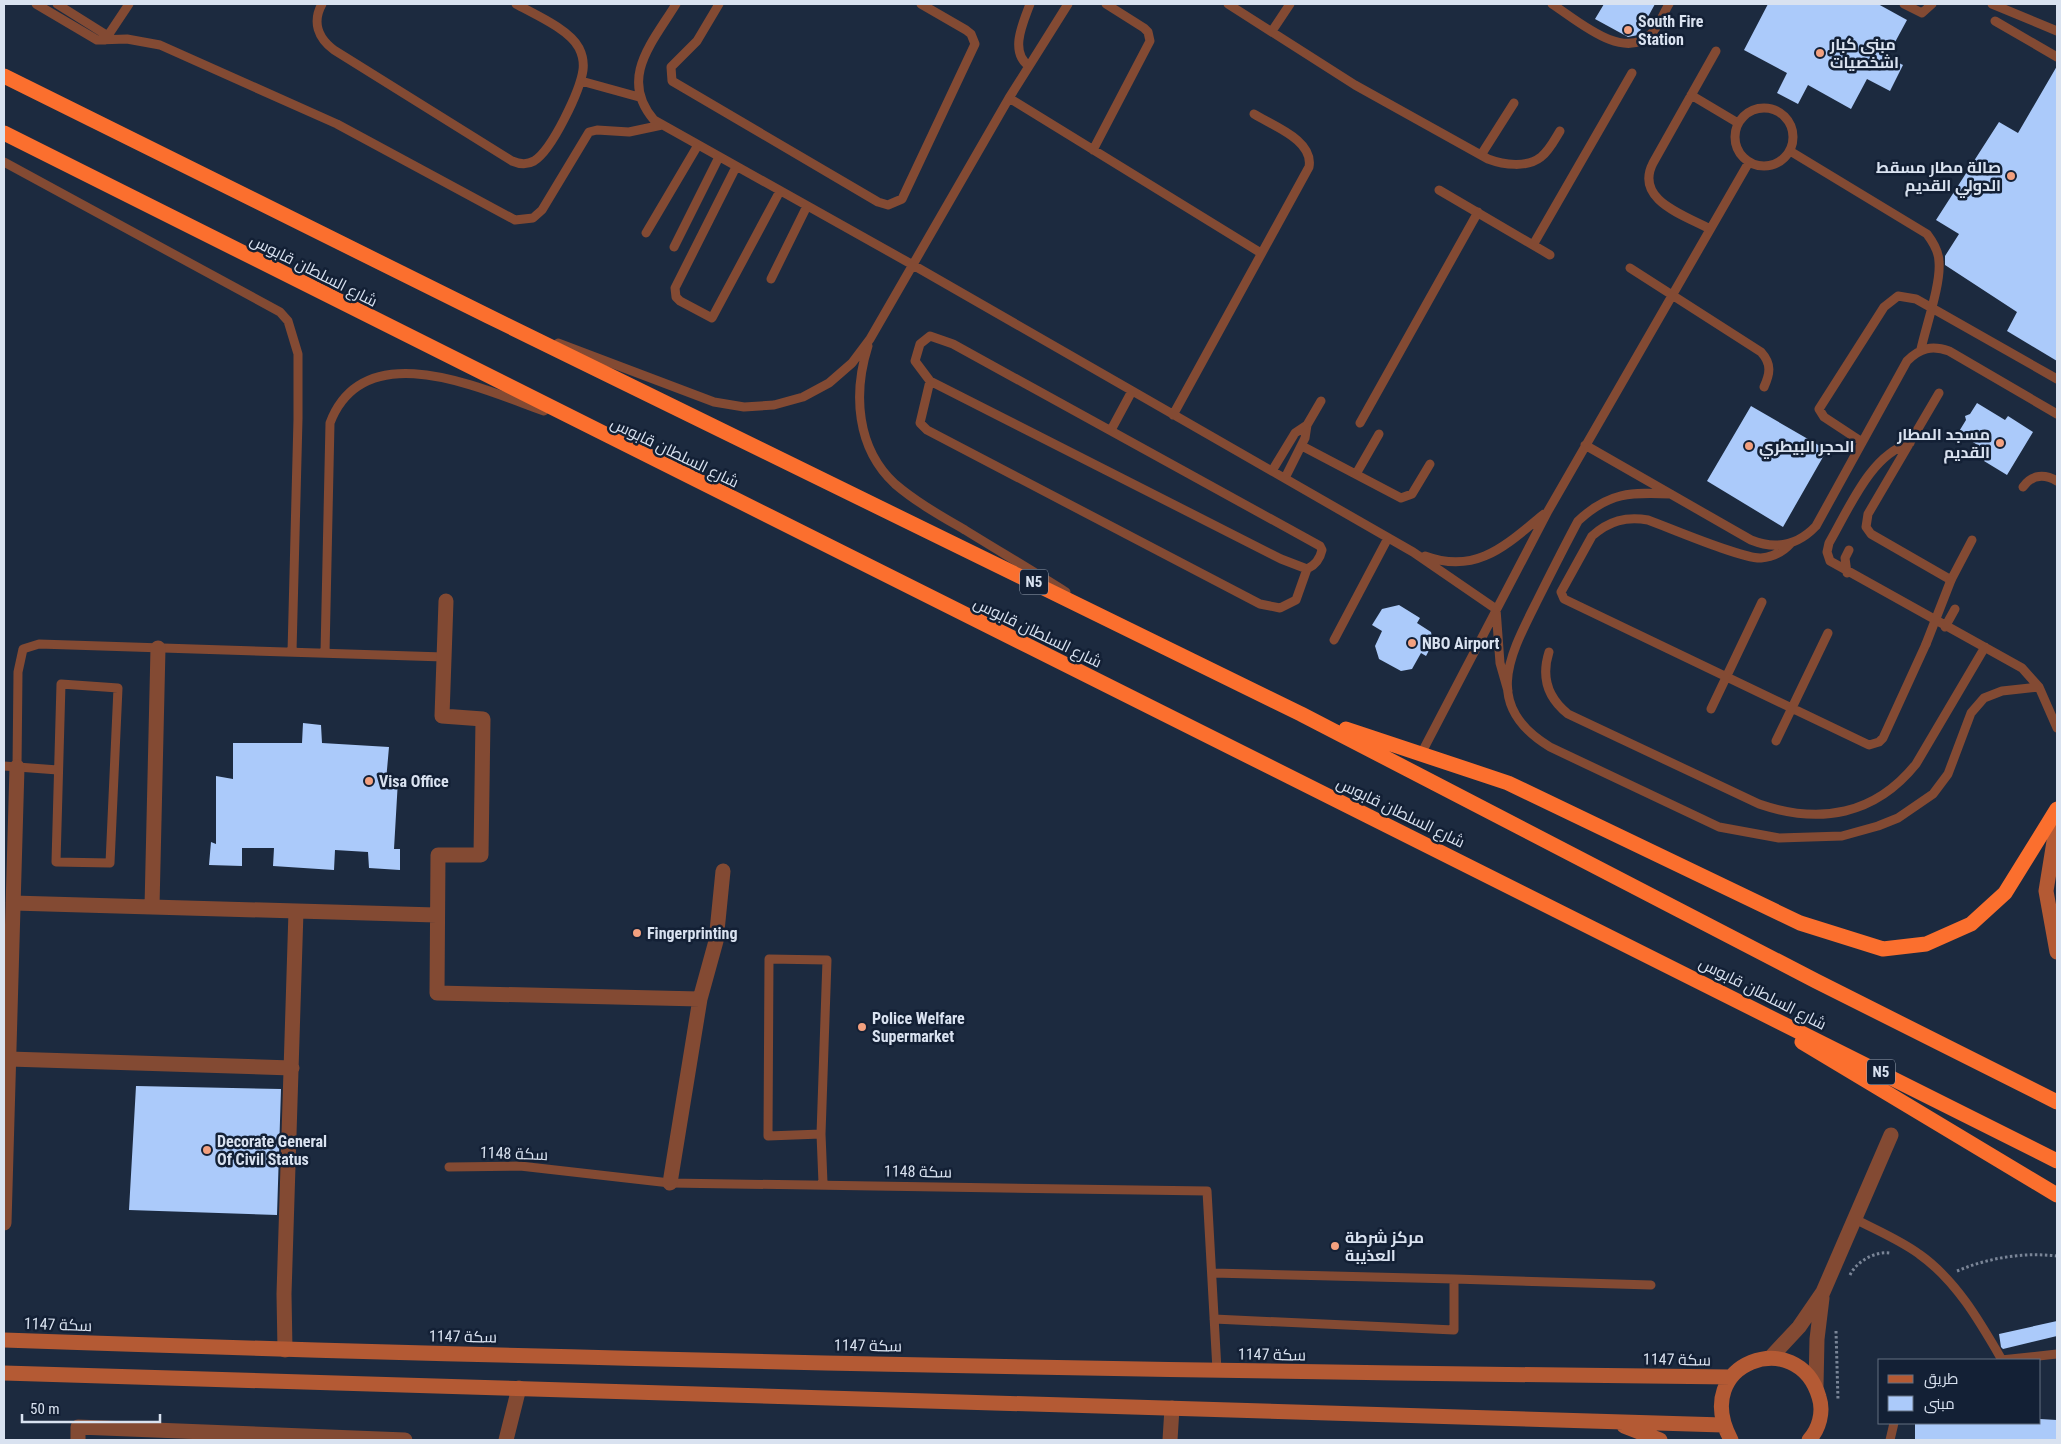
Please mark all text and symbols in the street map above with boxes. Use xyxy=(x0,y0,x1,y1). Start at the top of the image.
place label: South Fire Station xyxy=(1638,12,1704,49)
marker: South Fire Station xyxy=(1622,24,1634,36)
place label: مبنى كبار اشخصيات xyxy=(1829,35,1899,72)
marker: مبنى كبار اشخصيات xyxy=(1814,47,1826,59)
place label: صالة مطار مسقط الدولي القديم xyxy=(1876,158,2001,198)
marker: صالة مطار مسقط الدولي القديم xyxy=(2005,170,2017,182)
street label: شارع السلطان قابوس xyxy=(246,230,381,313)
street label: شارع السلطان قابوس xyxy=(607,413,742,494)
place label: مسجد المطار القديم xyxy=(1896,425,1990,464)
place label: الحجر البيطري xyxy=(1759,437,1855,459)
marker: مسجد المطار القديم xyxy=(1994,437,2006,449)
marker: الحجر البيطري xyxy=(1743,440,1755,452)
road number: N5 xyxy=(1020,570,1048,594)
street label: شارع السلطان قابوس xyxy=(970,593,1105,674)
place label: NBO Airport xyxy=(1422,634,1500,653)
marker: NBO Airport xyxy=(1406,637,1418,649)
place label: Visa Office xyxy=(379,772,449,791)
street label: شارع السلطان قابوس xyxy=(1333,773,1468,854)
marker: Visa Office xyxy=(363,775,375,787)
place label: Fingerprinting xyxy=(647,924,738,943)
marker: Fingerprinting xyxy=(631,927,643,939)
street label: شارع السلطان قابوس xyxy=(1695,953,1830,1036)
place label: Police Welfare Supermarket xyxy=(872,1009,965,1046)
marker: Police Welfare Supermarket xyxy=(856,1021,868,1033)
road number: N5 xyxy=(1867,1060,1895,1084)
place label: Decorate General Of Civil Status xyxy=(217,1132,327,1169)
street label: سكة 1148 xyxy=(480,1143,548,1164)
marker: Decorate General Of Civil Status xyxy=(201,1144,213,1156)
street label: سكة 1148 xyxy=(884,1161,952,1182)
place label: مركز شرطة العذيبة xyxy=(1345,1228,1424,1265)
marker: مركز شرطة العذيبة xyxy=(1329,1240,1341,1252)
street label: سكة 1147 xyxy=(24,1314,92,1335)
street label: سكة 1147 xyxy=(429,1326,497,1347)
street label: سكة 1147 xyxy=(834,1335,902,1356)
street label: سكة 1147 xyxy=(1238,1344,1306,1365)
street label: سكة 1147 xyxy=(1643,1349,1711,1370)
legend xyxy=(1878,1359,2041,1424)
text: طريق xyxy=(1924,1370,1958,1389)
scale bar xyxy=(22,1392,160,1424)
text: مبنى xyxy=(1924,1395,1955,1414)
text: 50 m xyxy=(30,1400,60,1418)

